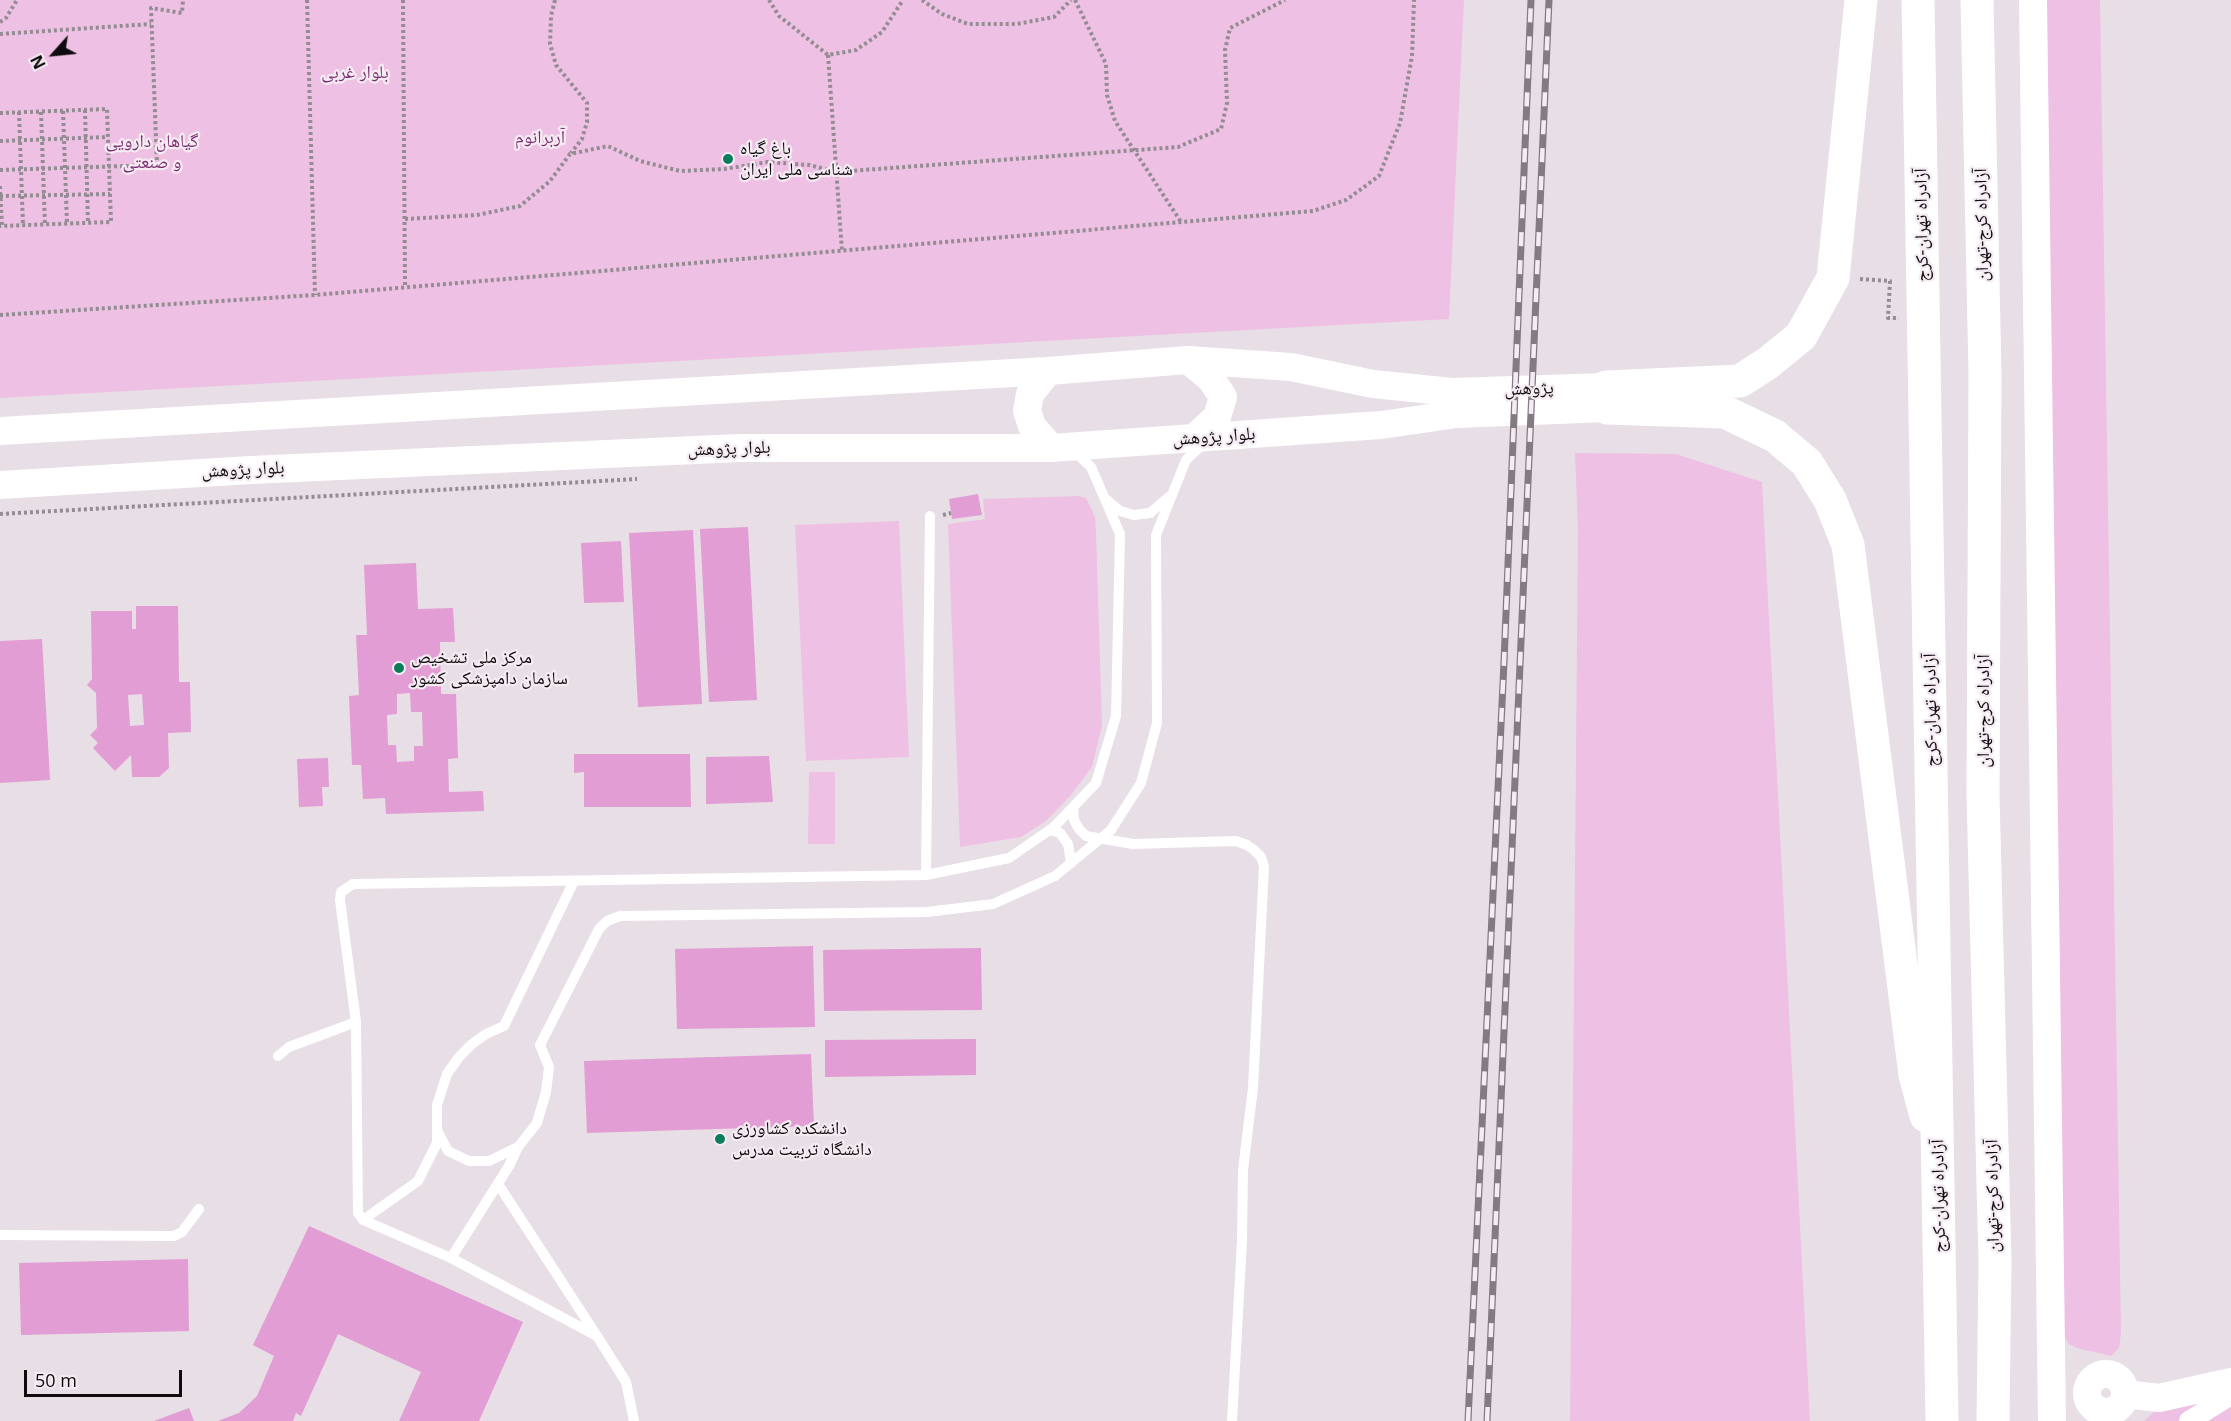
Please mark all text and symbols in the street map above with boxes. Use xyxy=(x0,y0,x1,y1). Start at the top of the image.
north arrow xyxy=(24,24,84,84)
text: N xyxy=(25,51,51,73)
park label: بلوار غربی xyxy=(321,62,389,84)
park label: آربرانوم xyxy=(515,127,565,149)
park label: گیاهان دارویی و صنعتی xyxy=(105,131,199,174)
place label: باغ گیاه‌ شناسی ملی ایران xyxy=(740,138,853,180)
marker: باغ گیاه‌ شناسی ملی ایران xyxy=(721,152,735,166)
street label: آزادراه تهران-کرج xyxy=(1910,168,1934,282)
street label: آزادراه کرج-تهران xyxy=(1970,168,1994,282)
street label: پژوهش xyxy=(1504,377,1554,401)
street label: بلوار پژوهش xyxy=(1172,423,1256,451)
street label: بلوار پژوهش xyxy=(687,437,771,461)
street label: بلوار پژوهش xyxy=(201,457,285,483)
place label: مرکز ملی تشخیص سازمان دامپزشکی کشور xyxy=(411,647,568,690)
street label: آزادراه تهران-کرج xyxy=(1919,653,1943,767)
street label: آزادراه کرج-تهران xyxy=(1973,654,1995,768)
marker: مرکز ملی تشخیص سازمان دامپزشکی کشور xyxy=(392,661,406,675)
place label: دانشکده کشاورزی دانشگاه تربیت مدرس xyxy=(732,1118,872,1160)
marker: دانشکده کشاورزی دانشگاه تربیت مدرس xyxy=(713,1132,727,1146)
street label: آزادراه تهران-کرج xyxy=(1927,1139,1951,1253)
street label: آزادراه کرج-تهران xyxy=(1981,1139,2005,1253)
scale bar xyxy=(27,1358,184,1396)
text: 50 m xyxy=(35,1368,77,1392)

